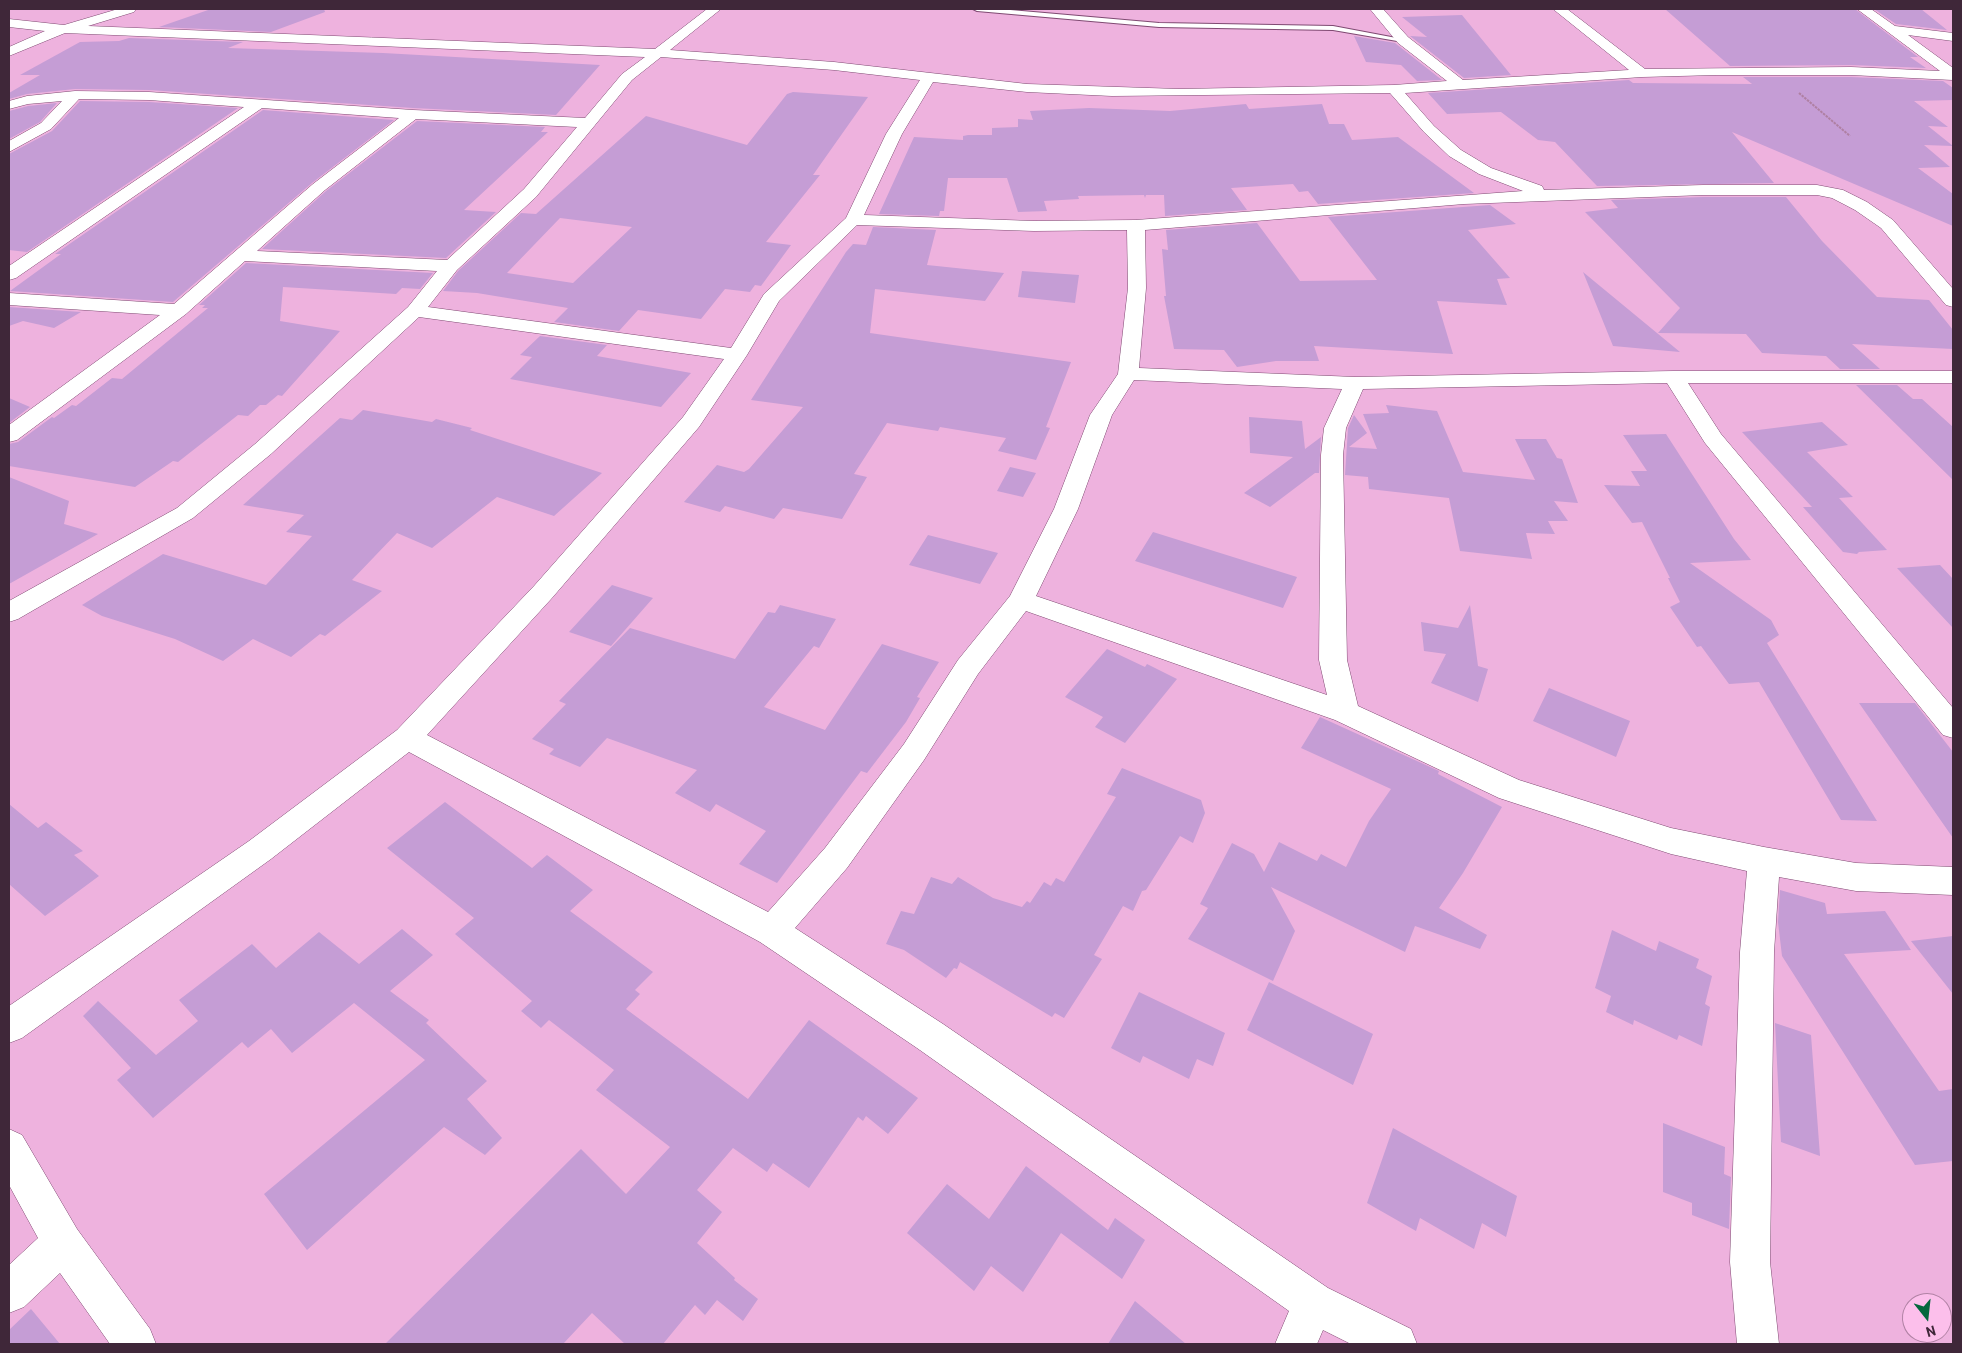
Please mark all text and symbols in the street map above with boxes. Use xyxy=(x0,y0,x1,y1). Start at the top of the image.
north arrow xyxy=(1902,1293,1952,1343)
text: N xyxy=(1924,1322,1938,1341)

